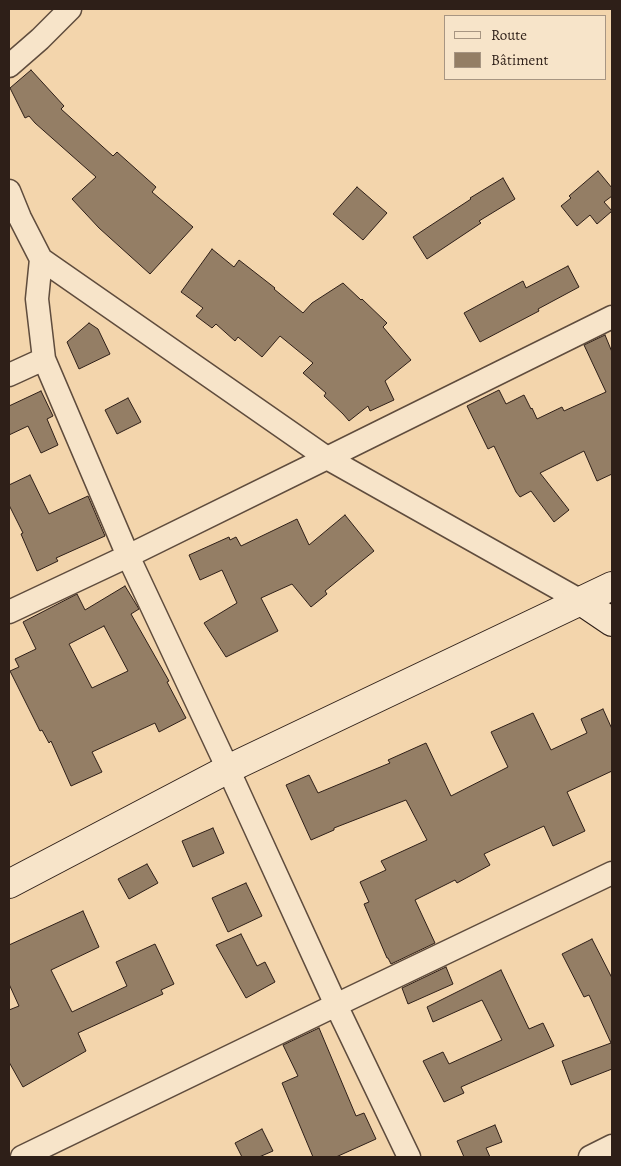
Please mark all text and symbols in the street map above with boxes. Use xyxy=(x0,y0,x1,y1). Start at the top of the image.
legend xyxy=(444,15,606,80)
text: Route xyxy=(491,25,527,45)
text: Bâtiment xyxy=(491,50,549,70)

